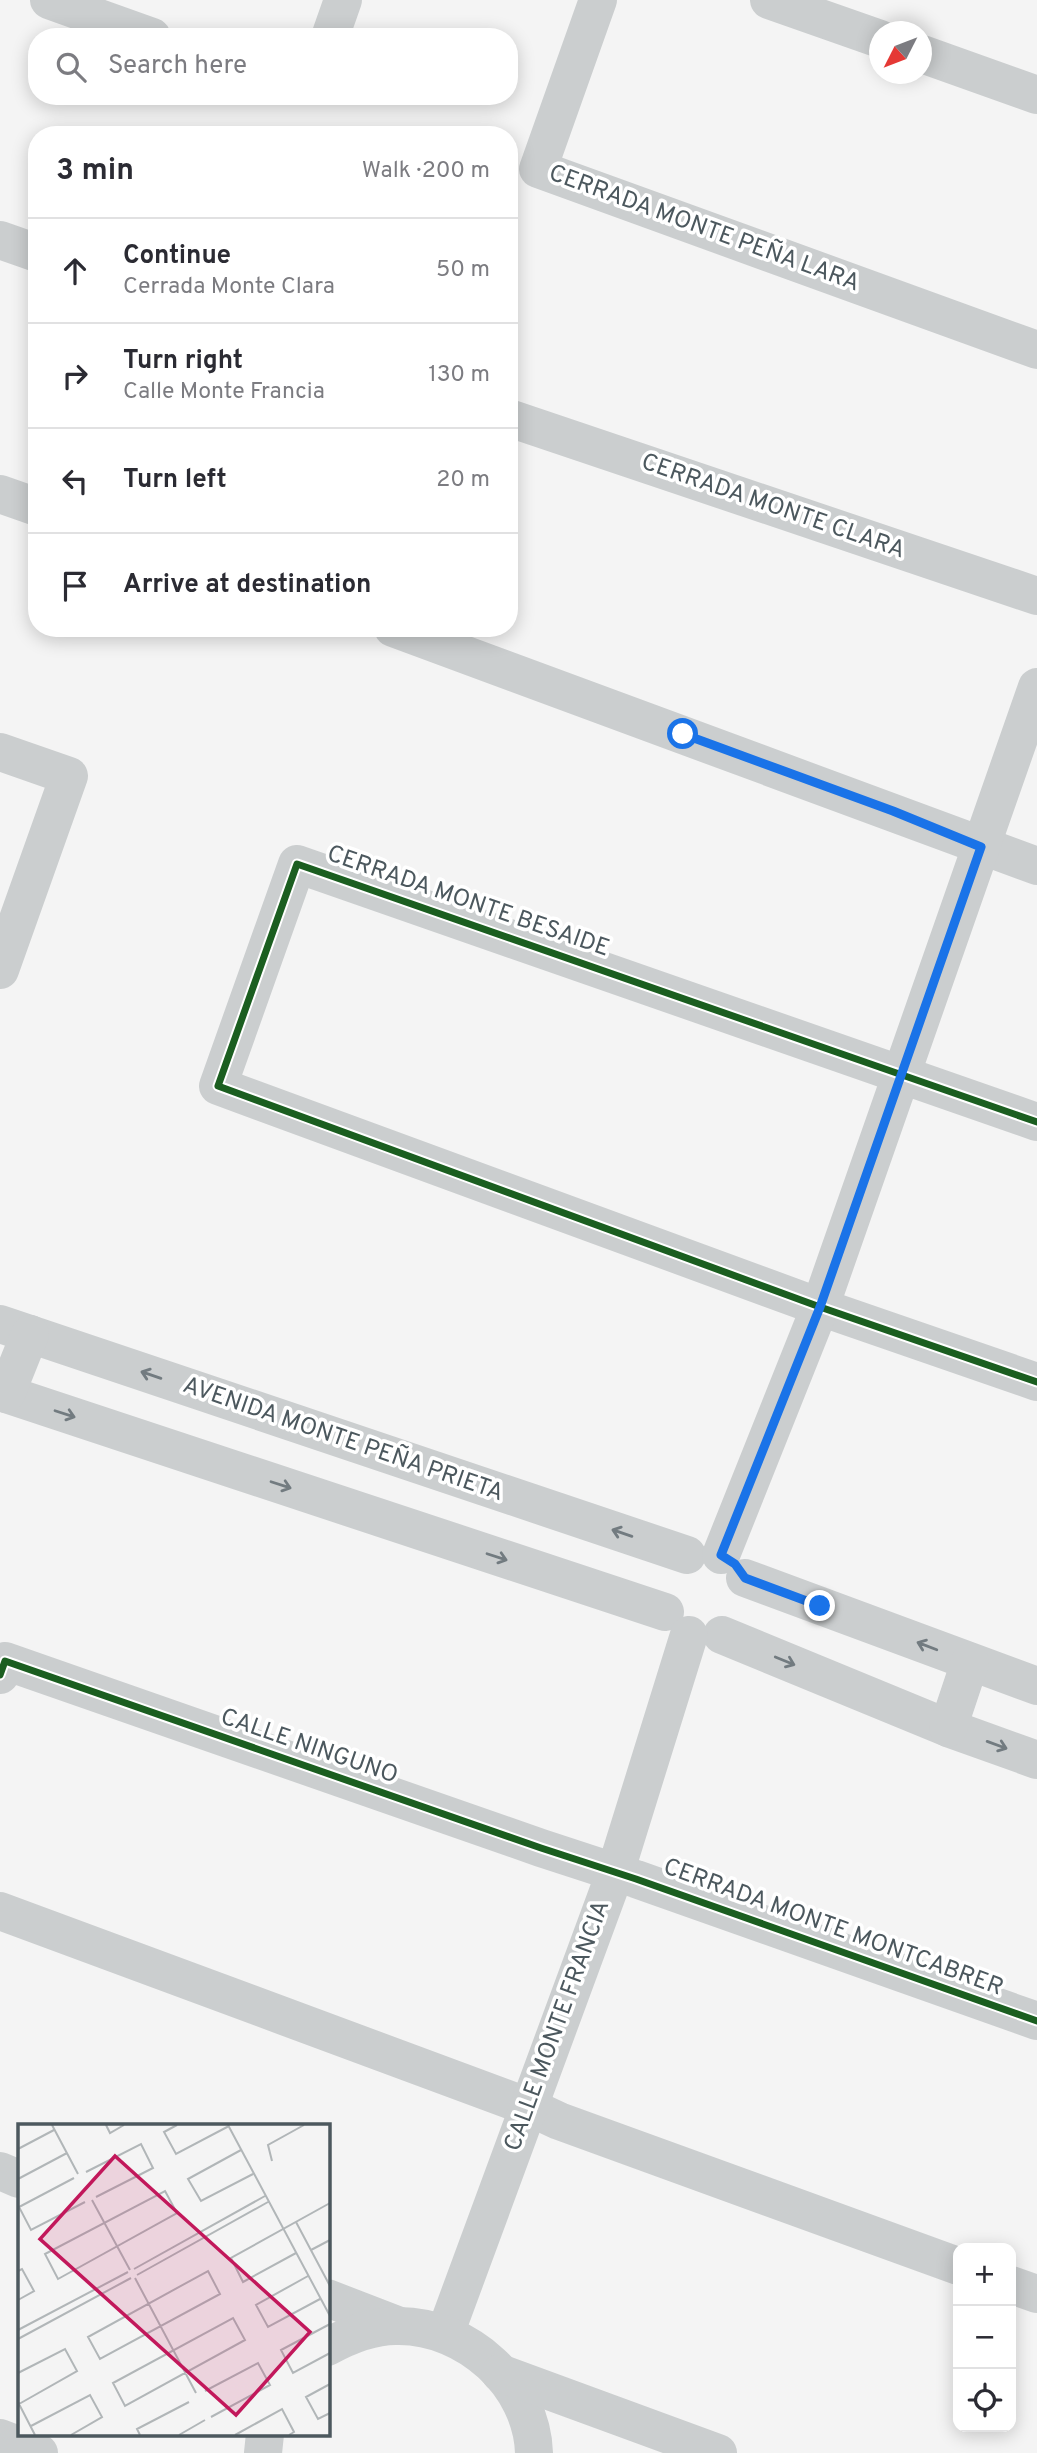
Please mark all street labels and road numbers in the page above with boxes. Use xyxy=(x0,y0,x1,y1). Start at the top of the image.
street label: CERRADA MONTE PEÑA LARA xyxy=(545,157,864,299)
street label: CERRADA MONTE CLARA xyxy=(637,448,909,566)
street label: CERRADA MONTE BESAIDE xyxy=(323,839,613,965)
street label: AVENIDA MONTE PEÑA PRIETA xyxy=(179,1369,508,1509)
street label: CALLE NINGUNO xyxy=(216,1703,402,1791)
street label: CERRADA MONTE MONTCABRER xyxy=(659,1852,1007,2004)
street label: CALLE MONTE FRANCIA xyxy=(499,1896,617,2156)

